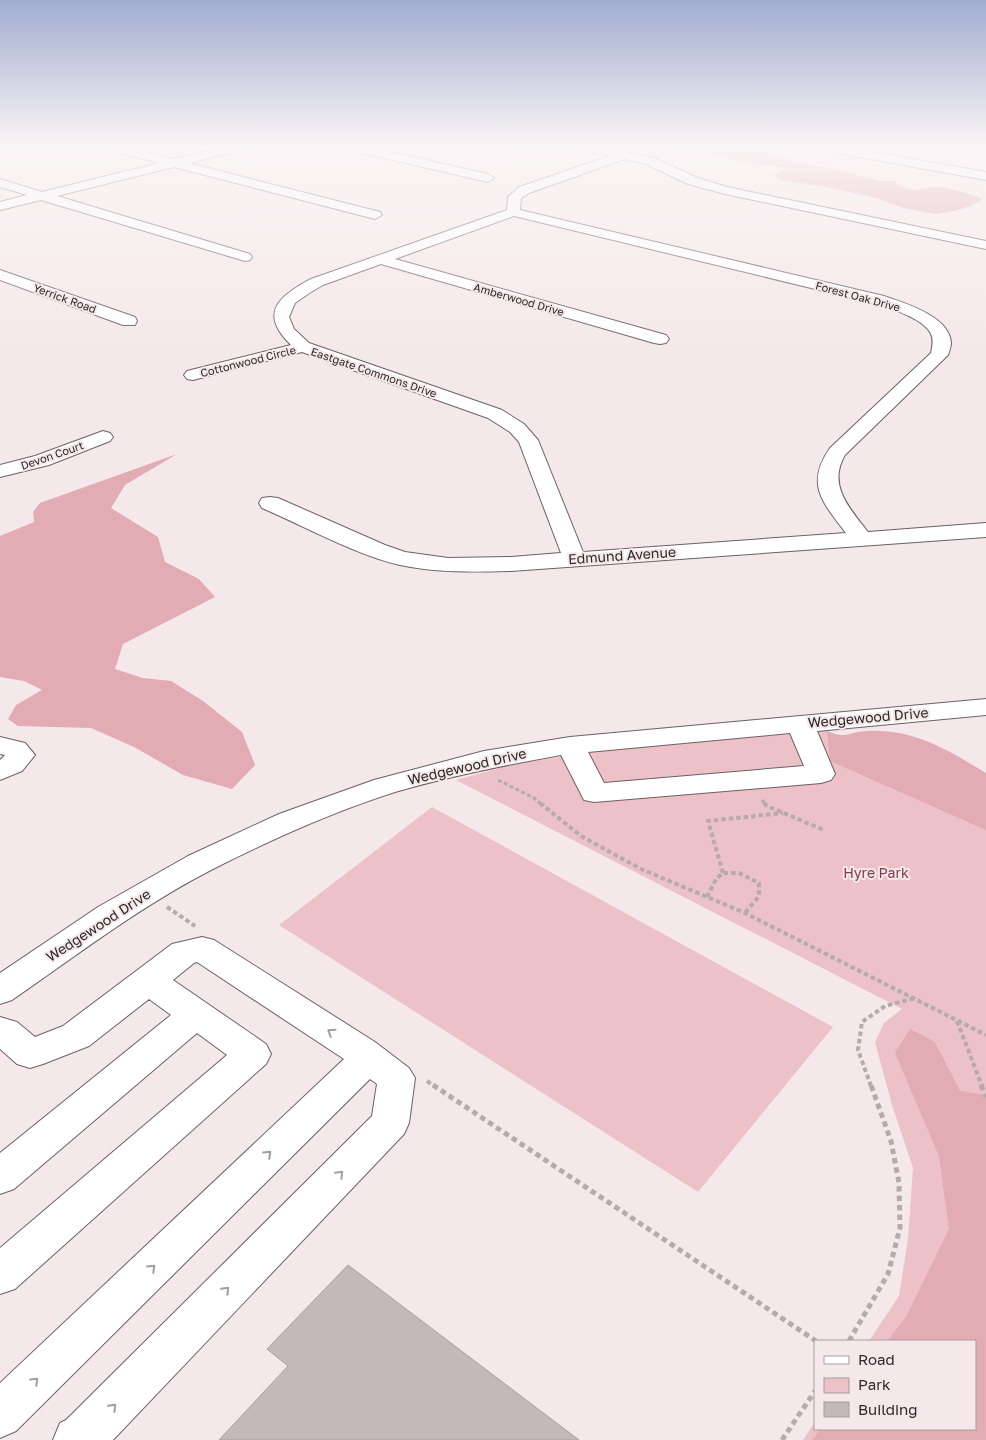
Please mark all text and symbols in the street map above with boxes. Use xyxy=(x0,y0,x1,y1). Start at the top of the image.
street label: Forest Oak Drive xyxy=(814,278,902,314)
street label: Amberwood Drive xyxy=(472,280,566,318)
street label: Yerrick Road xyxy=(32,281,98,315)
street label: Cottonwood Circle xyxy=(199,343,297,379)
street label: Eastgate Commons Drive xyxy=(309,344,439,400)
street label: Devon Court xyxy=(19,438,85,472)
street label: Edmund Avenue xyxy=(568,543,676,567)
street label: Wedgewood Drive xyxy=(807,703,929,731)
street label: Wedgewood Drive xyxy=(406,744,528,788)
park label: Hyre Park xyxy=(843,864,909,881)
street label: Wedgewood Drive xyxy=(43,885,153,965)
one-way arrow xyxy=(327,1029,336,1038)
one-way arrow xyxy=(262,1151,271,1160)
one-way arrow xyxy=(334,1171,343,1180)
one-way arrow xyxy=(146,1265,155,1274)
one-way arrow xyxy=(220,1287,229,1296)
legend xyxy=(814,1340,976,1430)
text: Road xyxy=(858,1350,895,1368)
text: Park xyxy=(858,1375,891,1393)
one-way arrow xyxy=(29,1378,38,1387)
text: Building xyxy=(858,1400,918,1418)
one-way arrow xyxy=(107,1403,116,1412)

